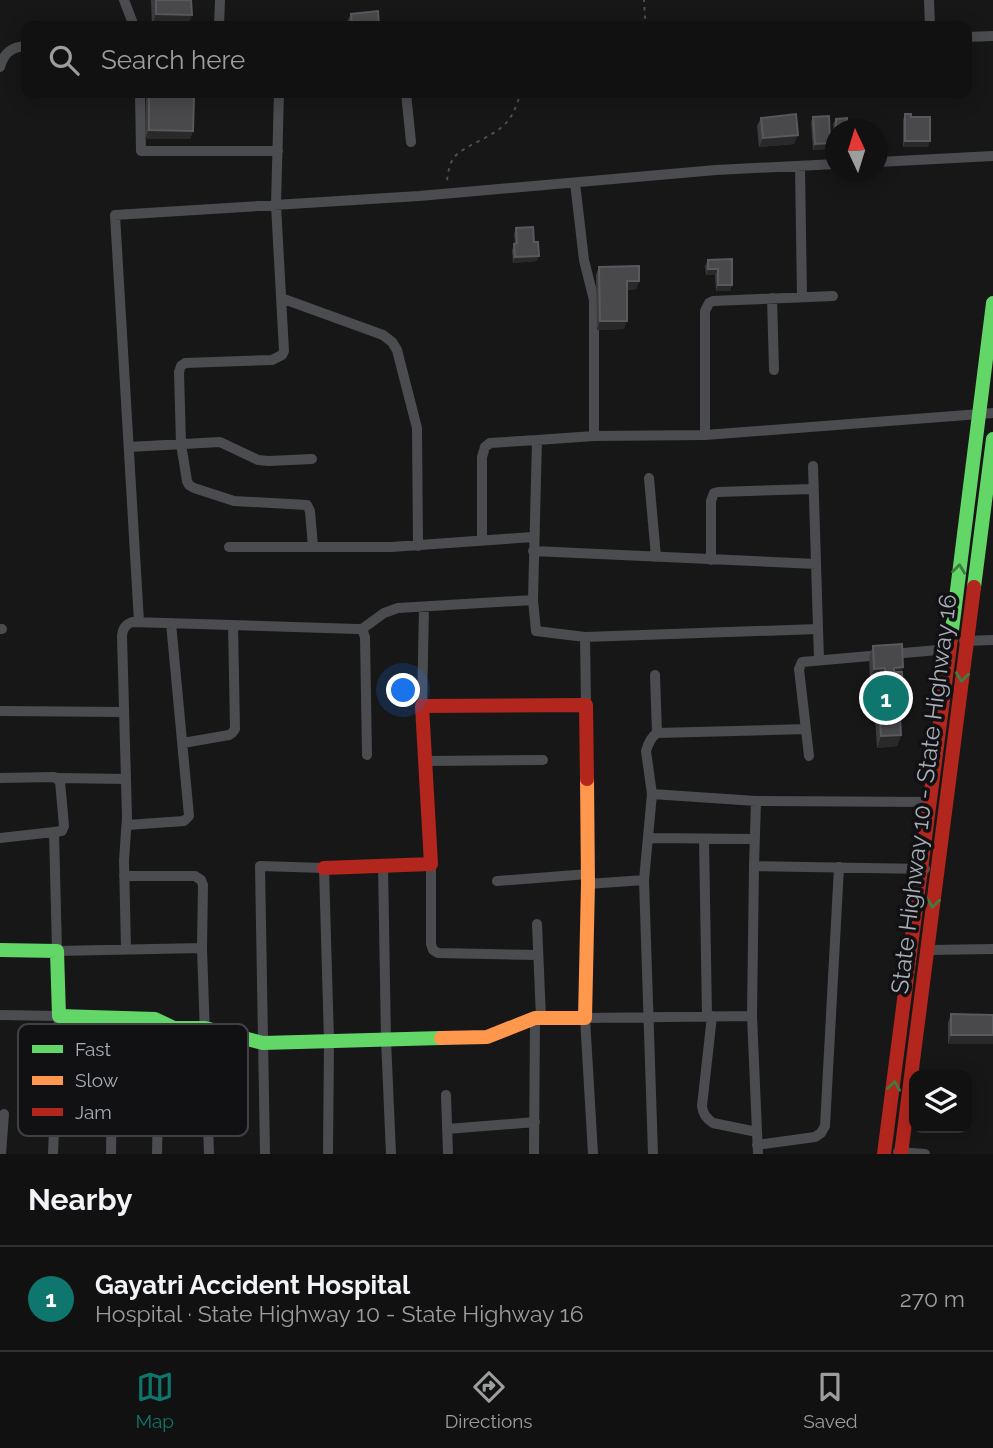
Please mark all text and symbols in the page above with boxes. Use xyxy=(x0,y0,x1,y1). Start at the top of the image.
search box xyxy=(21,21,972,98)
icon: search xyxy=(45,41,83,79)
text: Search here xyxy=(101,45,245,75)
north arrow xyxy=(825,119,888,182)
one-way arrow xyxy=(952,563,967,575)
street label: State Highway 10 - State Highway 16 xyxy=(885,592,963,996)
one-way arrow xyxy=(955,671,970,683)
pin: 1 xyxy=(863,672,909,724)
your location xyxy=(386,673,420,707)
one-way arrow xyxy=(926,897,941,908)
legend xyxy=(18,1024,248,1136)
text: Fast xyxy=(75,1038,111,1060)
text: Slow xyxy=(75,1069,119,1091)
map controls xyxy=(909,1070,972,1133)
button: layers xyxy=(909,1070,972,1133)
one-way arrow xyxy=(886,1081,901,1092)
text: Jam xyxy=(75,1101,112,1123)
text: Nearby xyxy=(28,1182,132,1217)
text: Gayatri Accident Hospital xyxy=(95,1270,410,1300)
text: 1 xyxy=(45,1285,57,1312)
text: 270 m xyxy=(900,1285,965,1312)
text: Hospital · State Highway 10 - State Highway 16 xyxy=(95,1300,584,1327)
tab: Map xyxy=(135,1368,174,1432)
tab: Directions xyxy=(445,1368,533,1432)
tab: Saved xyxy=(803,1368,858,1432)

